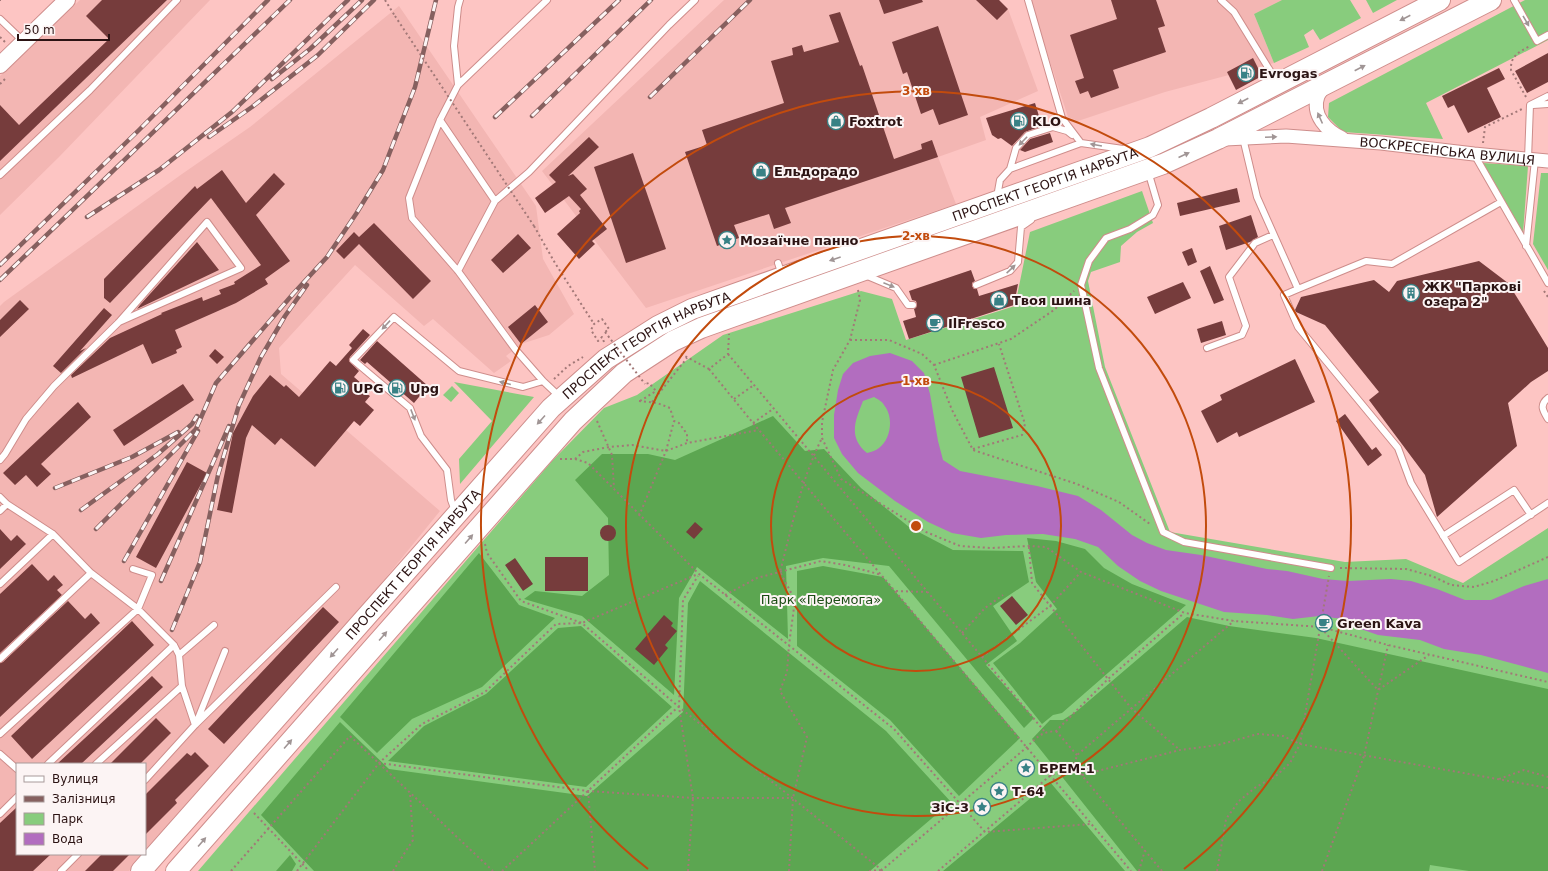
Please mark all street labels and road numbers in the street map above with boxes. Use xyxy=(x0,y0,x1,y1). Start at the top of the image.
street label: ВОСКРЕСЕНСЬКА ВУЛИЦЯ xyxy=(1359,134,1536,168)
street label: ПРОСПЕКТ ГЕОРГІЯ НАРБУТА xyxy=(950,145,1140,224)
street label: ПРОСПЕКТ ГЕОРГІЯ НАРБУТА xyxy=(560,289,733,402)
street label: ПРОСПЕКТ ГЕОРГІЯ НАРБУТА xyxy=(343,486,484,643)

